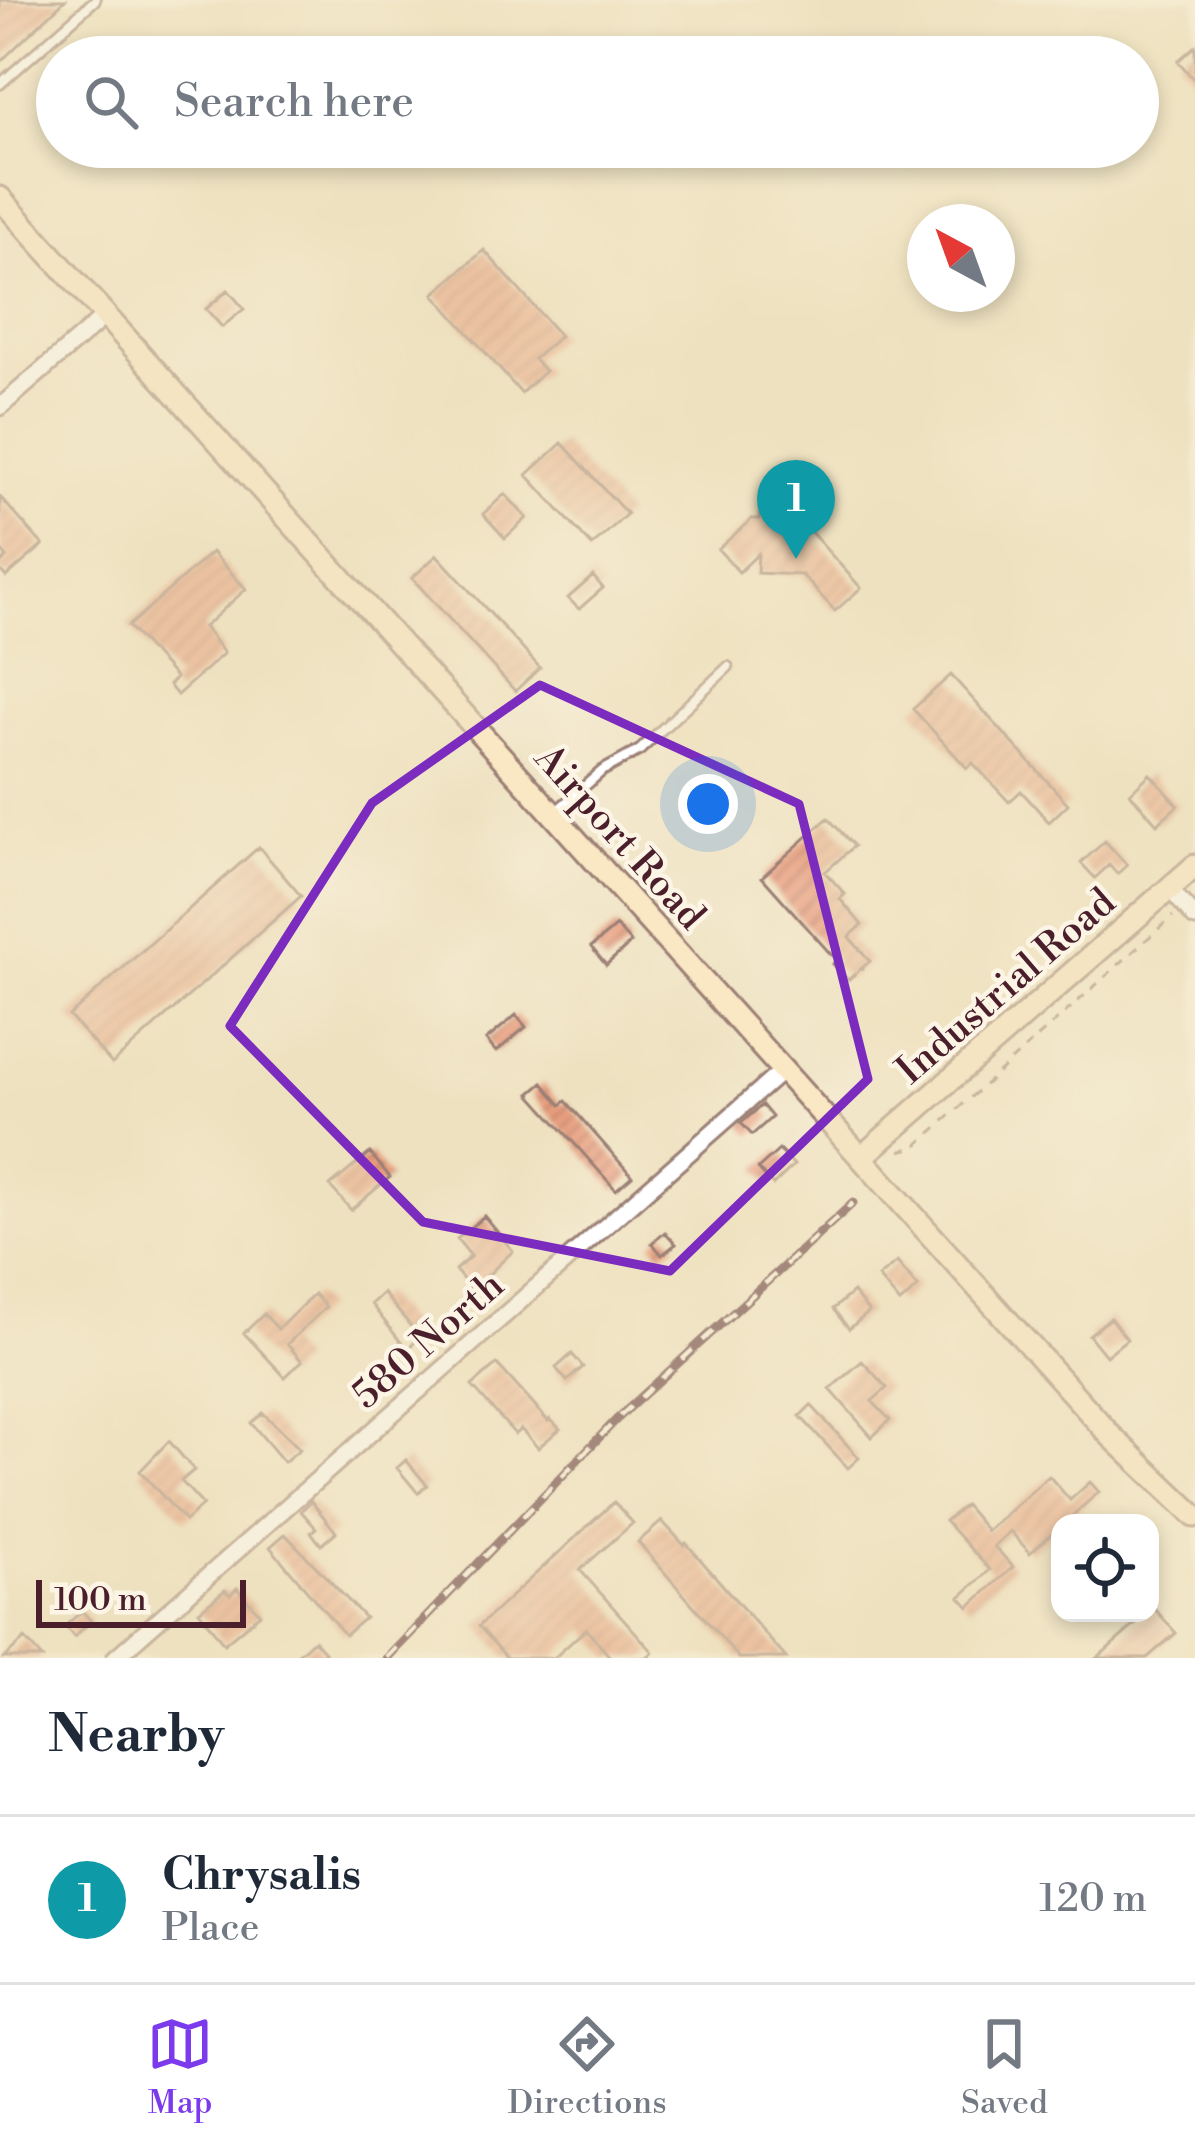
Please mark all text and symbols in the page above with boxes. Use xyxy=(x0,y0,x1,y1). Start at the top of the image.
search box xyxy=(36,36,1159,168)
icon: search xyxy=(78,69,144,135)
text: Search here xyxy=(174,74,414,131)
north arrow xyxy=(907,204,1015,312)
pin: 1 xyxy=(757,460,835,559)
street label: Airport Road xyxy=(523,734,715,940)
your location xyxy=(678,774,738,834)
street label: Industrial Road xyxy=(887,879,1126,1095)
street label: 580 North xyxy=(343,1262,515,1420)
map controls xyxy=(1051,1514,1159,1622)
button: locate xyxy=(1051,1514,1159,1622)
scale bar xyxy=(36,1574,246,1627)
text: 100 m xyxy=(54,1580,147,1621)
text: Nearby xyxy=(48,1704,224,1768)
text: Chrysalis xyxy=(162,1847,361,1904)
text: 1 xyxy=(78,1875,96,1924)
text: 120 m xyxy=(1039,1875,1147,1924)
text: Place xyxy=(162,1904,259,1953)
tab: Map xyxy=(147,2011,213,2124)
tab: Directions xyxy=(508,2011,667,2124)
tab: Saved xyxy=(961,2011,1048,2124)

